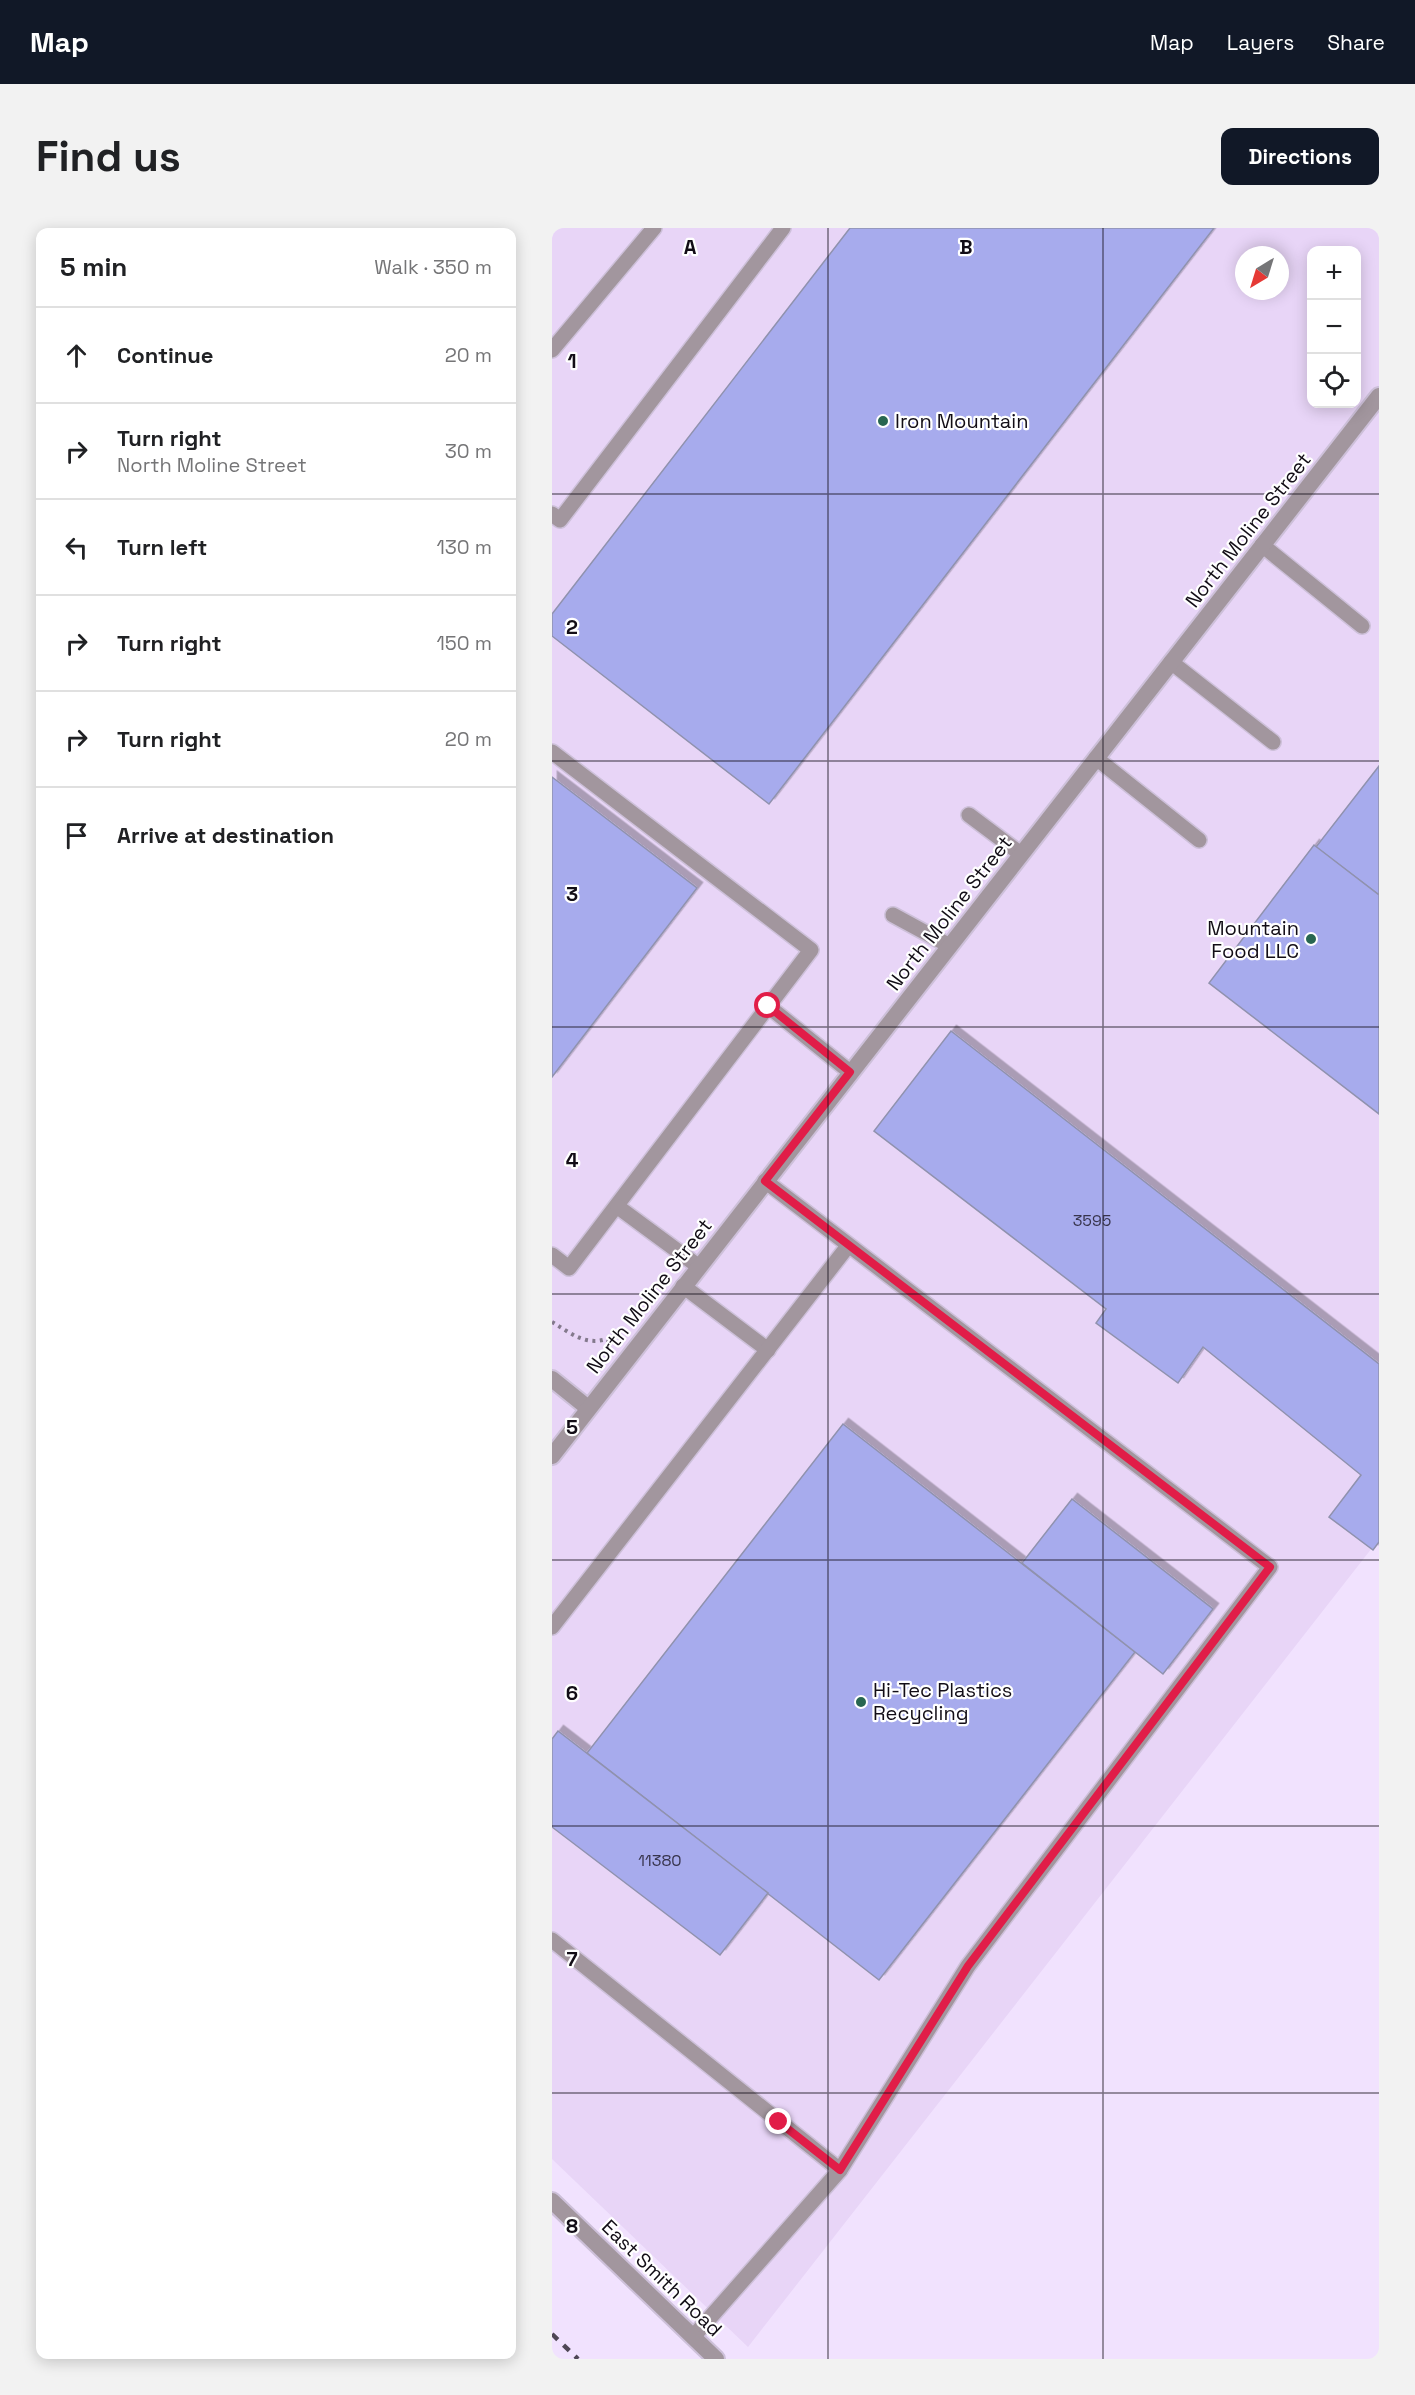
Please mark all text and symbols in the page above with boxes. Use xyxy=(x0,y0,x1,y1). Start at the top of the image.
text: Map xyxy=(30,24,89,60)
text: Map xyxy=(1150,29,1194,56)
text: Layers xyxy=(1227,29,1294,56)
text: Share xyxy=(1327,29,1385,56)
button: Directions xyxy=(1221,128,1379,185)
text: Find us xyxy=(36,130,181,183)
text: A xyxy=(684,234,697,260)
text: B xyxy=(959,234,973,260)
north arrow xyxy=(1235,246,1289,300)
map controls xyxy=(1307,246,1361,408)
button: + xyxy=(1307,246,1361,300)
text: 5 min xyxy=(60,250,127,284)
text: Walk · 350 m xyxy=(374,254,492,280)
button: − xyxy=(1307,300,1361,354)
icon: ahead xyxy=(60,339,93,372)
text: Continue xyxy=(117,341,213,369)
text: 20 m xyxy=(445,342,492,368)
text: 1 xyxy=(567,348,577,374)
button: locate xyxy=(1307,354,1361,408)
place label: Iron Mountain xyxy=(895,408,1029,434)
marker: Iron Mountain xyxy=(876,414,890,428)
text: Turn right xyxy=(117,424,222,452)
icon: right xyxy=(60,435,93,468)
text: 30 m xyxy=(445,438,492,464)
street label: North Moline Street xyxy=(1179,447,1317,613)
text: North Moline Street xyxy=(117,452,307,478)
icon: left xyxy=(60,531,93,564)
text: Turn left xyxy=(117,533,207,561)
text: 130 m xyxy=(436,534,492,560)
text: 2 xyxy=(566,614,578,640)
icon: right xyxy=(60,627,93,660)
text: Turn right xyxy=(117,629,222,657)
text: 150 m xyxy=(437,630,492,656)
icon: right xyxy=(60,723,93,756)
text: Turn right xyxy=(117,725,222,753)
text: 20 m xyxy=(445,726,492,752)
icon: arrive xyxy=(60,819,93,852)
text: Arrive at destination xyxy=(117,821,334,849)
street label: North Moline Street xyxy=(880,830,1018,996)
text: 3 xyxy=(566,881,578,907)
place label: Mountain Food LLC xyxy=(1207,915,1299,964)
marker: Mountain Food LLC xyxy=(1304,932,1318,946)
route start xyxy=(754,992,780,1018)
text: 4 xyxy=(566,1147,579,1173)
house number: 3595 xyxy=(1073,1210,1111,1231)
street label: North Moline Street xyxy=(580,1213,718,1379)
text: 5 xyxy=(566,1414,578,1440)
place label: Hi-Tec Plastics Recycling xyxy=(873,1677,1012,1726)
text: 6 xyxy=(566,1680,578,1706)
marker: Hi-Tec Plastics Recycling xyxy=(854,1695,868,1709)
house number: 11380 xyxy=(638,1850,682,1871)
text: 7 xyxy=(566,1946,578,1972)
route end xyxy=(765,2108,791,2134)
text: 8 xyxy=(566,2213,578,2239)
street label: East Smith Road xyxy=(596,2214,728,2342)

